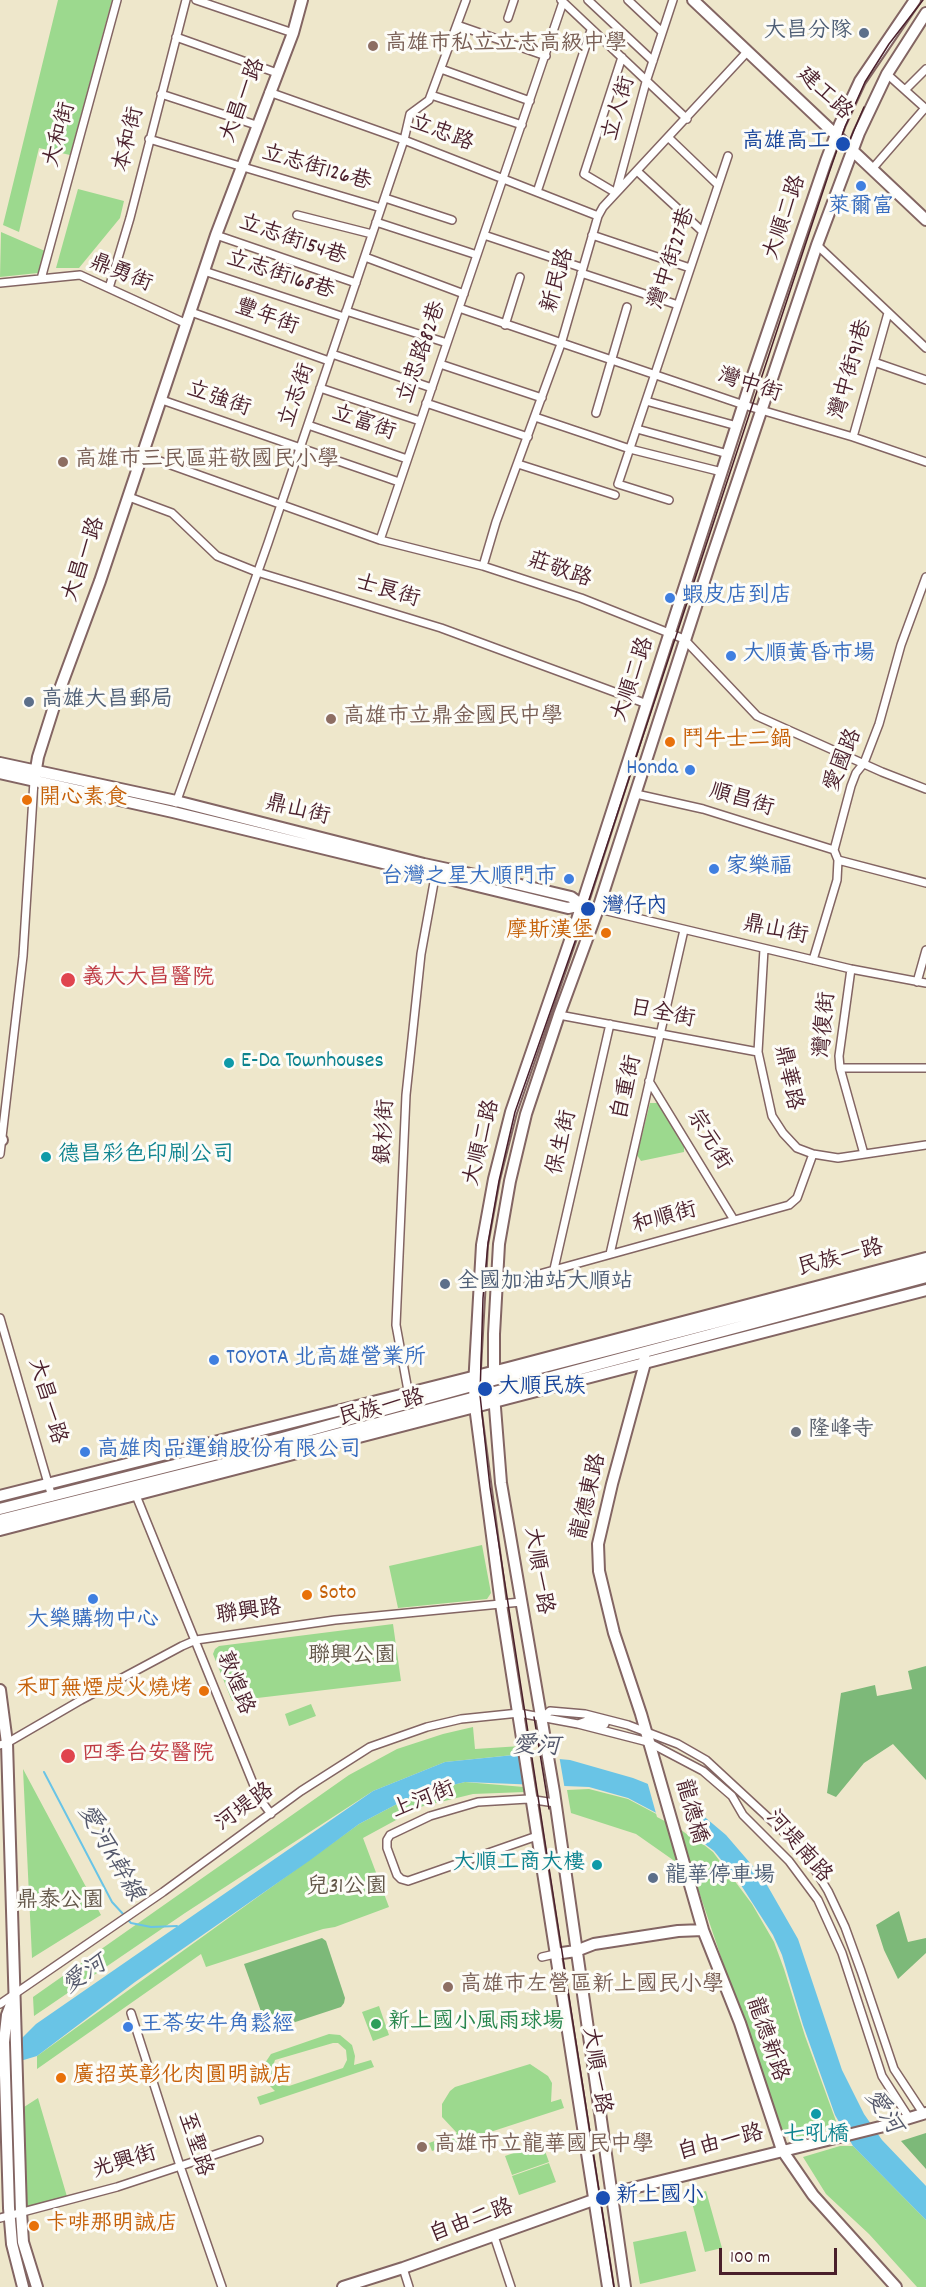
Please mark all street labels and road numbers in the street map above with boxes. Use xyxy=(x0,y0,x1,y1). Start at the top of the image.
street label: 大昌一路 xyxy=(217,55,273,147)
street label: 建工路 xyxy=(790,63,856,127)
street label: 立人街 xyxy=(599,74,643,144)
street label: 大和街 xyxy=(41,100,83,170)
street label: 本和街 xyxy=(110,105,152,175)
street label: 立忠路 xyxy=(405,111,477,159)
street label: 立志街126巷 xyxy=(258,142,374,198)
street label: 大順二路 xyxy=(760,172,814,264)
street label: 灣中街27巷 xyxy=(645,204,703,314)
street label: 立志街154巷 xyxy=(235,211,349,273)
street label: 新民路 xyxy=(538,246,582,316)
street label: 立志街168巷 xyxy=(222,247,338,307)
street label: 鼎勇街 xyxy=(84,250,156,300)
street label: 豐年街 xyxy=(230,295,302,343)
street label: 立忠路82巷 xyxy=(394,298,454,408)
street label: 灣中街91巷 xyxy=(826,317,880,423)
street label: 立志街 xyxy=(276,361,322,431)
street label: 灣中街 xyxy=(714,364,784,410)
street label: 立強街 xyxy=(183,378,253,424)
street label: 立富街 xyxy=(328,402,398,448)
street label: 大昌一路 xyxy=(59,514,113,606)
street label: 莊敬路 xyxy=(524,549,594,595)
street label: 士良街 xyxy=(352,571,422,615)
street label: 大順二路 xyxy=(608,634,662,726)
street label: 愛國路 xyxy=(820,725,870,797)
street label: 順昌街 xyxy=(706,780,776,824)
street label: 鼎山街 xyxy=(262,791,332,833)
street label: 鼎山街 xyxy=(740,912,810,952)
street label: 灣復街 xyxy=(811,991,843,1059)
street label: 日全街 xyxy=(627,997,697,1035)
street label: 鼎華路 xyxy=(766,1043,806,1113)
street label: 自重街 xyxy=(609,1053,649,1123)
street label: 大順二路 xyxy=(461,1097,507,1189)
street label: 銀杉街 xyxy=(372,1098,402,1166)
street label: 宗元街 xyxy=(679,1106,735,1176)
street label: 保生街 xyxy=(544,1108,584,1178)
street label: 和順街 xyxy=(630,1199,700,1241)
street label: 民族一路 xyxy=(795,1236,887,1284)
street label: 大昌一路 xyxy=(20,1356,70,1448)
street label: 民族一路 xyxy=(336,1386,428,1434)
street label: 龍德東路 xyxy=(568,1451,614,1543)
street label: 大順一路 xyxy=(516,1525,556,1617)
street label: 聯興路 xyxy=(214,1596,284,1632)
street label: 敦煌路 xyxy=(208,1648,258,1720)
street label: 龍德橋 xyxy=(667,1777,711,1847)
street label: 上河街 xyxy=(388,1778,460,1826)
street label: 河堤路 xyxy=(212,1779,280,1839)
street label: 河堤南路 xyxy=(758,1806,836,1890)
street label: 龍德新路 xyxy=(738,1994,792,2086)
street label: 大順一路 xyxy=(574,2025,614,2117)
street label: 至聖路 xyxy=(170,2110,216,2180)
street label: 自由一路 xyxy=(675,2122,767,2168)
street label: 光興街 xyxy=(90,2142,160,2186)
street label: 自由二路 xyxy=(426,2196,518,2250)

